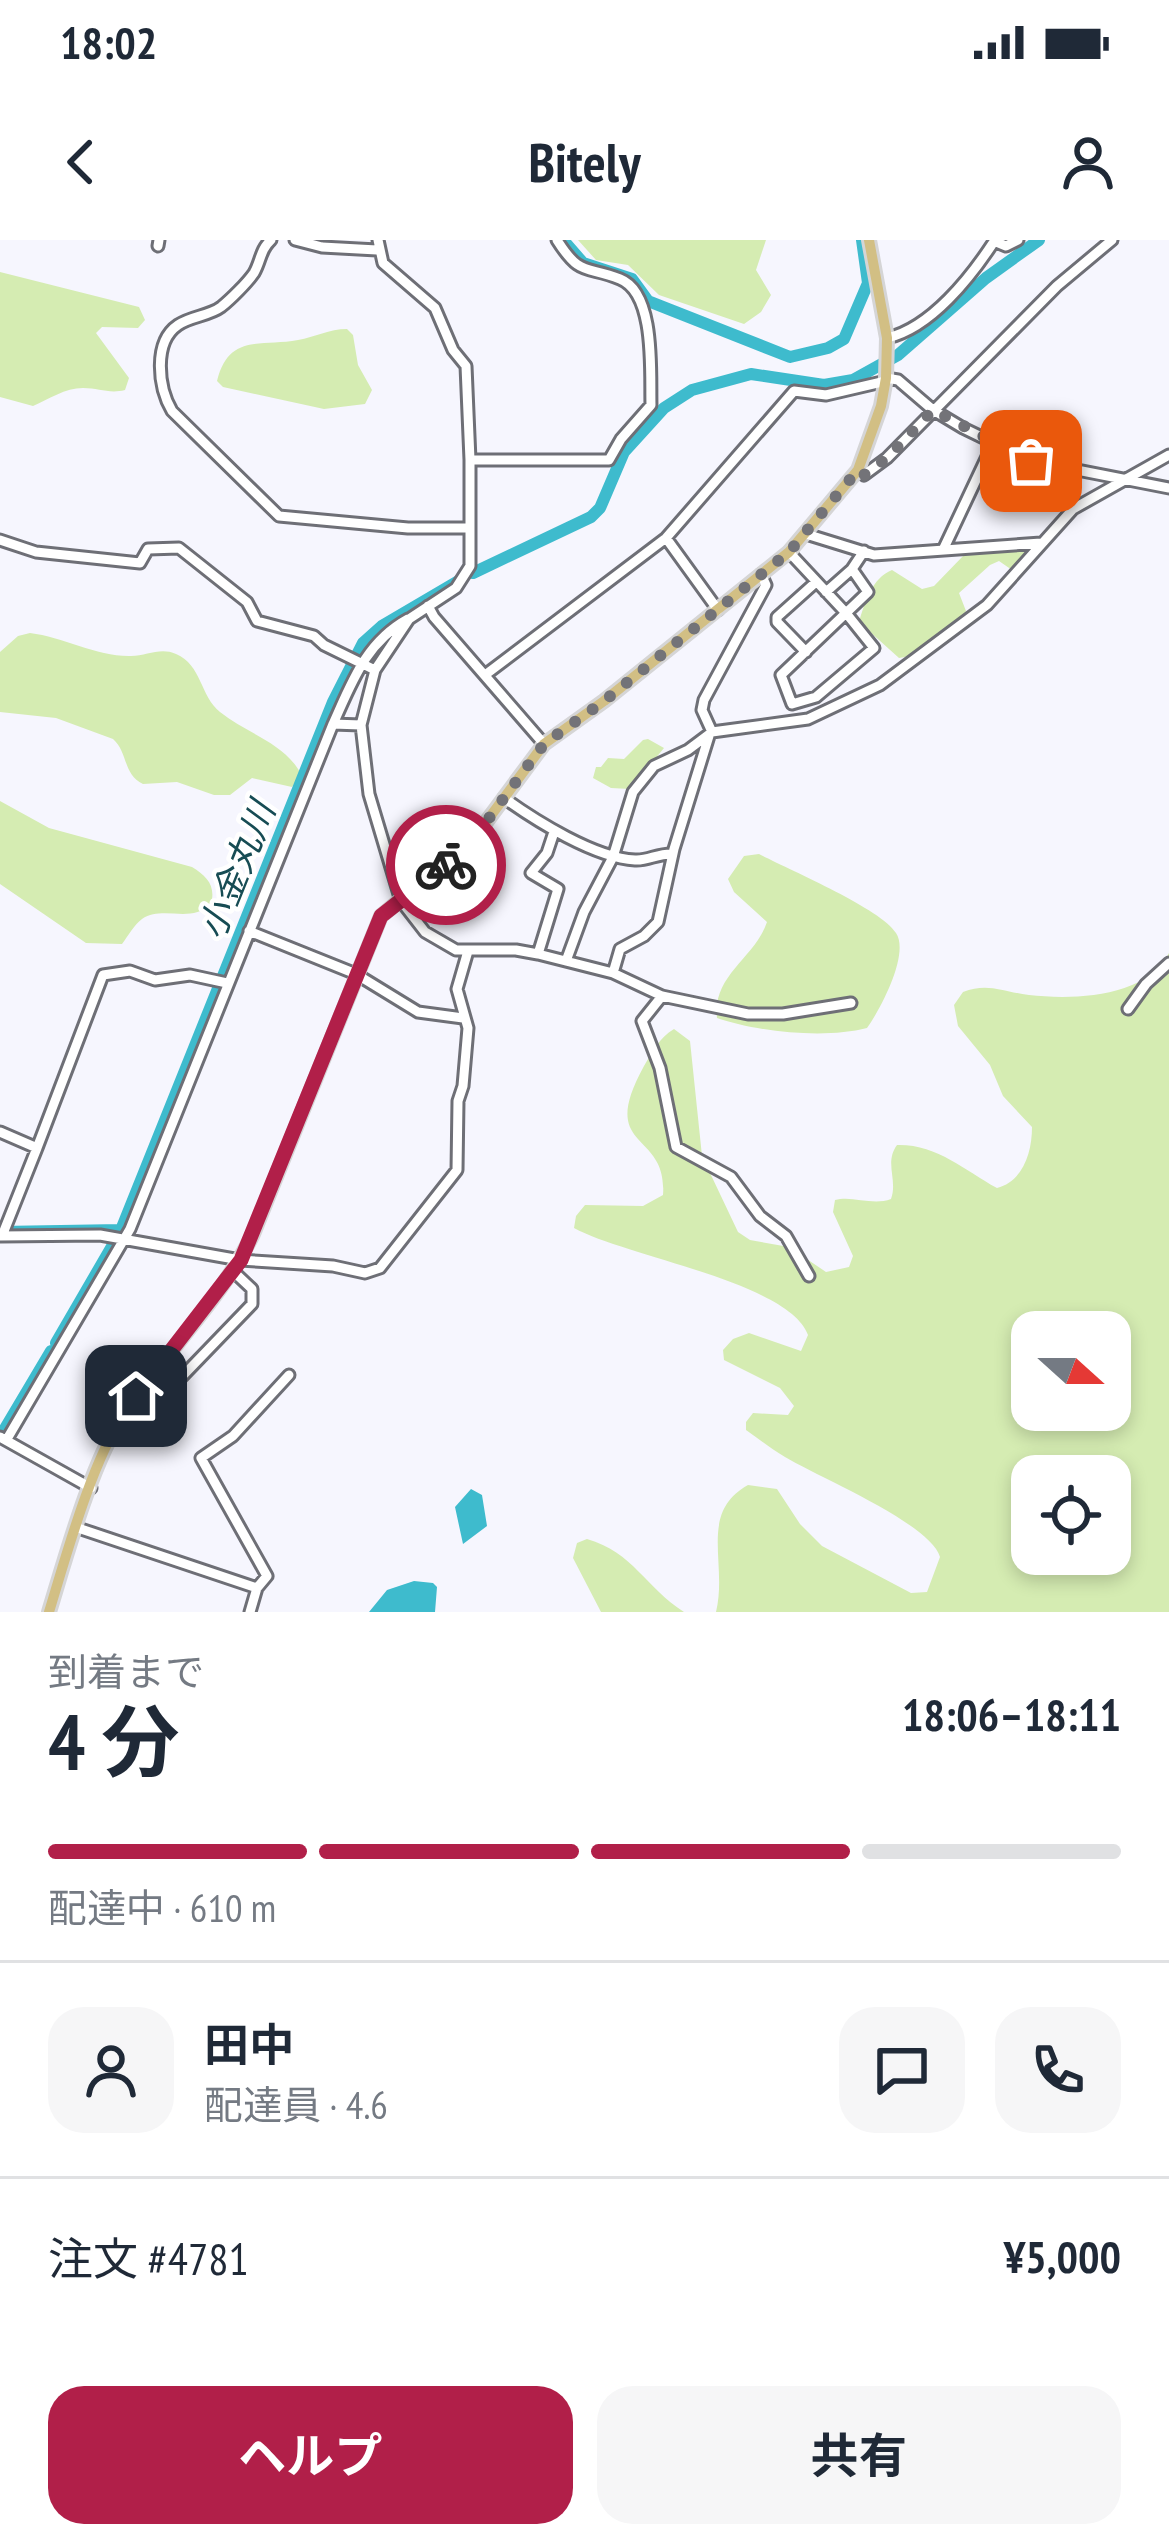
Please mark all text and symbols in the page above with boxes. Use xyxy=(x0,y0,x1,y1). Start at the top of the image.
text: 18:02 xyxy=(60,13,157,71)
text: Bitely xyxy=(528,127,641,197)
icon: back xyxy=(48,129,114,195)
icon: person xyxy=(1055,129,1121,195)
pin xyxy=(980,410,1082,512)
icon: bag xyxy=(998,428,1064,494)
water label: 小金丸川 xyxy=(187,791,286,946)
courier xyxy=(386,805,506,925)
icon: bike xyxy=(413,832,479,898)
north arrow xyxy=(1011,1311,1131,1431)
map controls xyxy=(1011,1311,1131,1575)
pin xyxy=(85,1345,187,1447)
icon: home xyxy=(103,1363,169,1429)
button: locate xyxy=(1011,1455,1131,1575)
text: 到着まで xyxy=(48,1646,204,1697)
text: 18:06–18:11 xyxy=(902,1685,1121,1743)
text: 4 分 xyxy=(48,1691,179,1792)
text: 配達中 · 610 m xyxy=(48,1882,276,1933)
button: person xyxy=(48,2007,174,2133)
button: chat xyxy=(839,2007,965,2133)
button: phone xyxy=(995,2007,1121,2133)
text: 田中 xyxy=(204,2015,294,2073)
text: 配達員 · 4.6 xyxy=(204,2079,388,2130)
text: ¥5,000 xyxy=(1004,2227,1121,2285)
text: 注文 #4781 xyxy=(48,2229,249,2287)
button: ヘルプ xyxy=(48,2386,573,2524)
button: 共有 xyxy=(597,2386,1121,2524)

